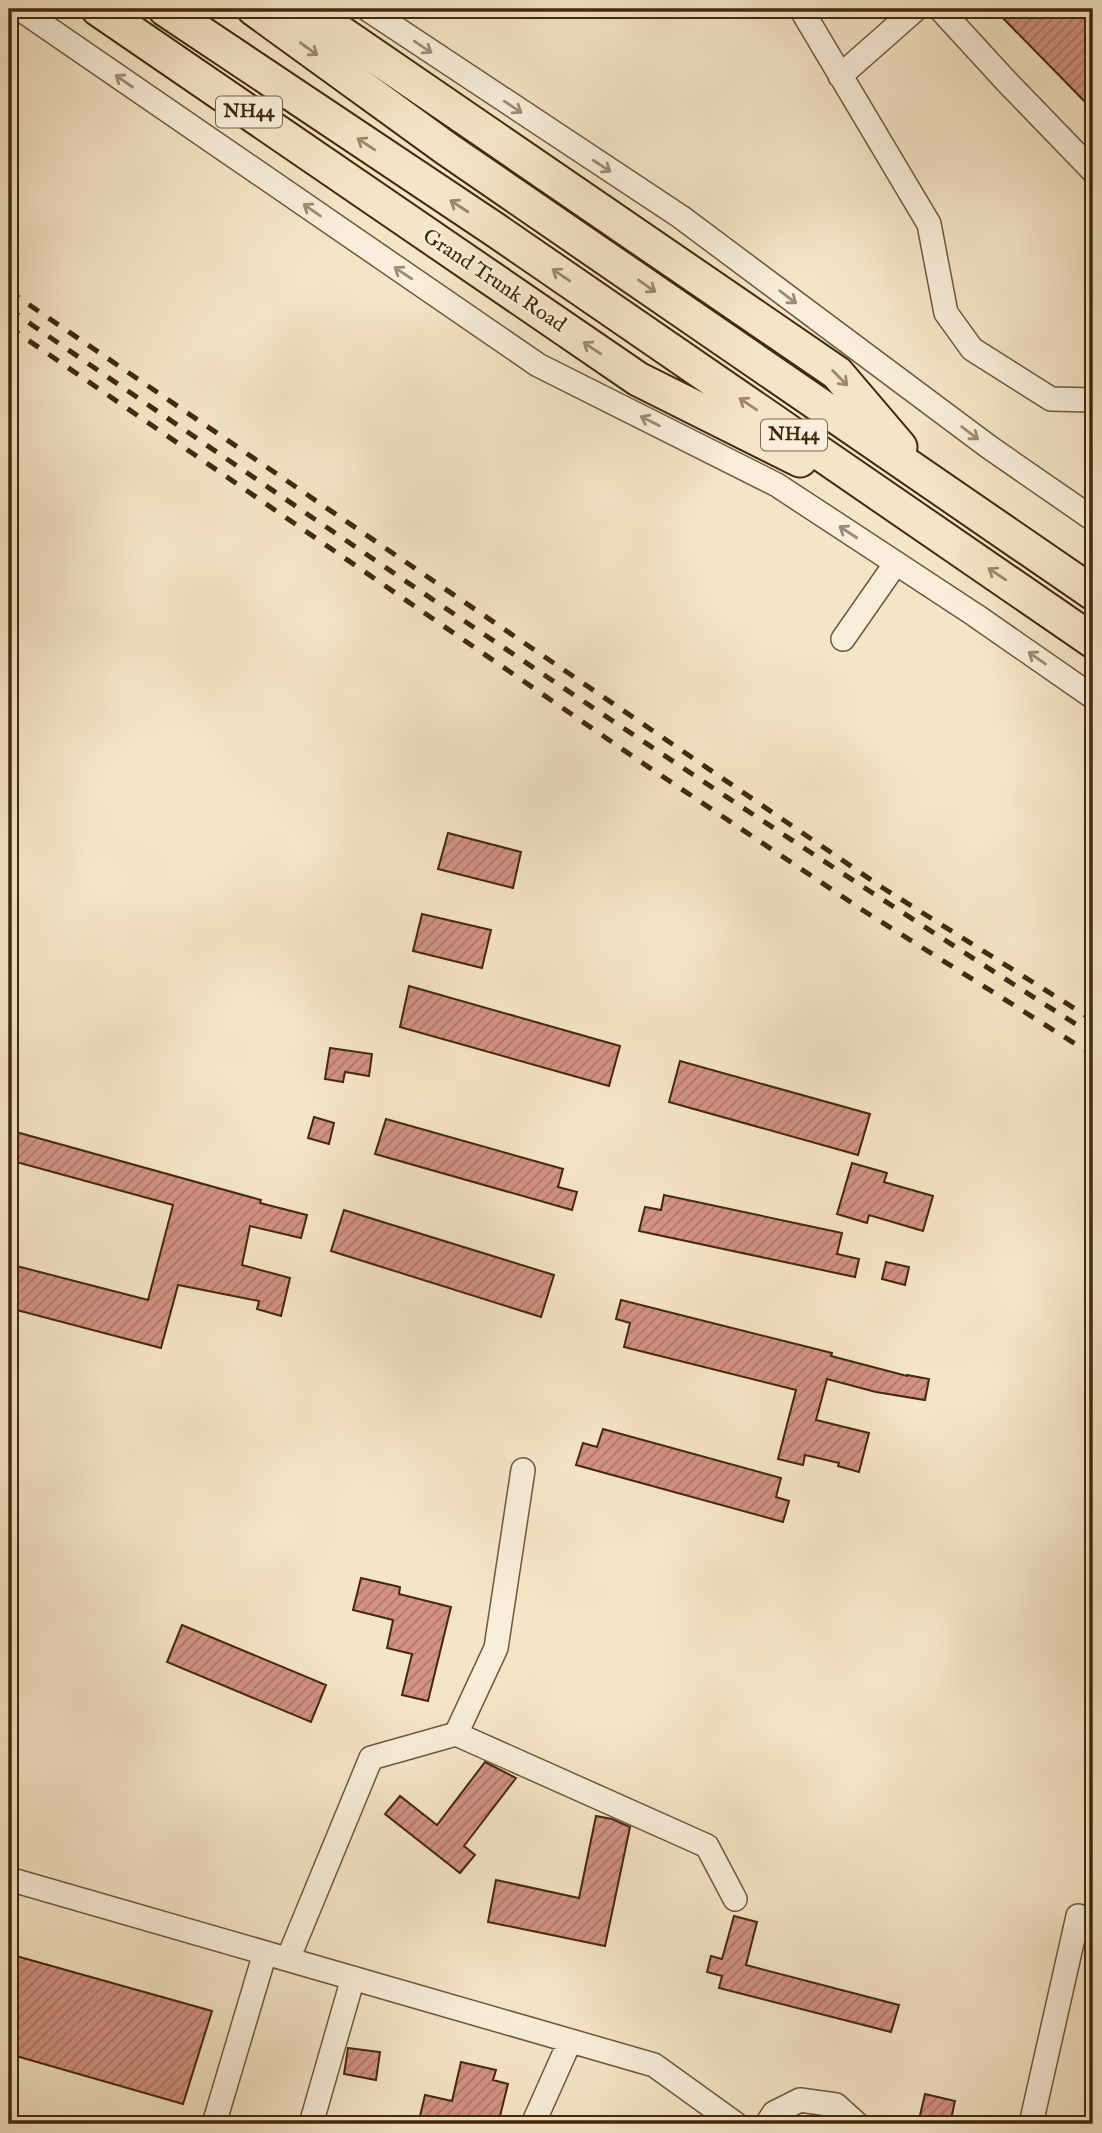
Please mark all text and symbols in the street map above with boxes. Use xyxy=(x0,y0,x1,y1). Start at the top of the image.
one-way arrow xyxy=(413,40,433,54)
one-way arrow xyxy=(299,42,318,56)
one-way arrow xyxy=(115,74,135,88)
road number: NH44 xyxy=(216,96,282,128)
one-way arrow xyxy=(503,100,522,114)
one-way arrow xyxy=(357,137,377,151)
one-way arrow xyxy=(592,158,611,173)
one-way arrow xyxy=(449,199,469,213)
one-way arrow xyxy=(303,203,322,217)
street label: Grand Trunk Road xyxy=(417,223,572,339)
one-way arrow xyxy=(393,265,413,279)
one-way arrow xyxy=(552,268,571,282)
one-way arrow xyxy=(637,279,656,293)
one-way arrow xyxy=(778,289,797,304)
one-way arrow xyxy=(583,340,602,355)
one-way arrow xyxy=(832,369,849,386)
one-way arrow xyxy=(739,397,759,411)
one-way arrow xyxy=(640,414,661,428)
road number: NH44 xyxy=(761,420,827,450)
one-way arrow xyxy=(960,425,979,440)
one-way arrow xyxy=(839,524,859,538)
one-way arrow xyxy=(987,567,1007,581)
one-way arrow xyxy=(1028,651,1047,665)

